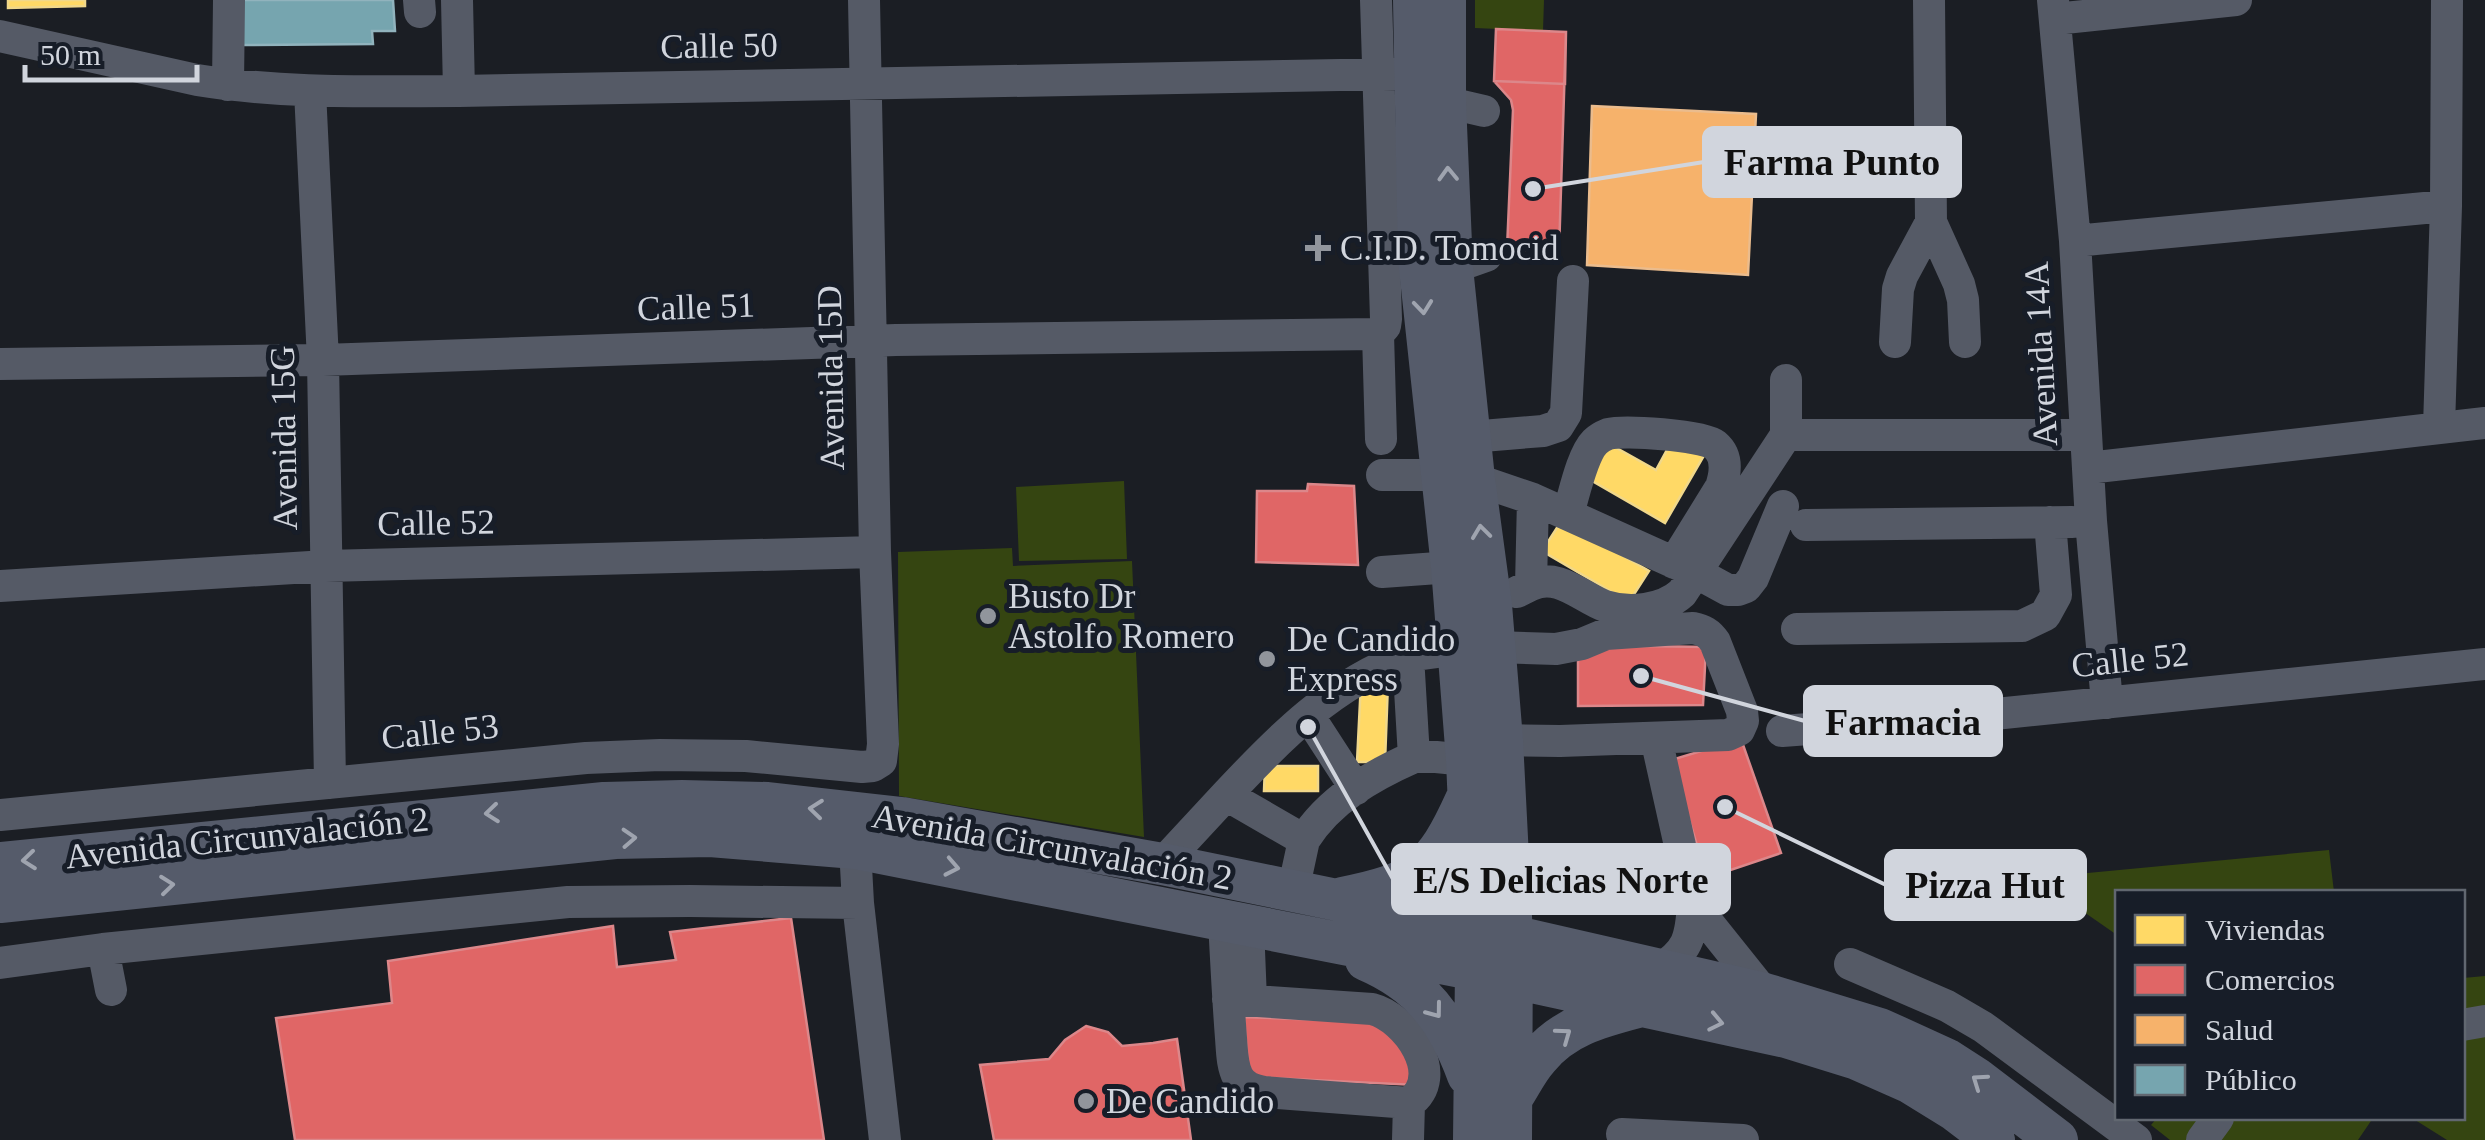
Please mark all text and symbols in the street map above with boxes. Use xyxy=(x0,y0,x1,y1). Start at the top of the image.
scale bar xyxy=(25,20,198,82)
street label: Calle 50 xyxy=(660,25,778,67)
text: 50 m xyxy=(40,38,101,71)
callout: Farma Punto xyxy=(1704,128,1960,196)
text: Farma Punto xyxy=(1724,141,1940,183)
one-way arrow xyxy=(1437,165,1458,181)
place label: C.I.D. Tomocid xyxy=(1340,229,1559,268)
marker: C.I.D. Tomocid xyxy=(1305,235,1331,261)
street label: Avenida 14A xyxy=(2017,260,2065,447)
street label: Calle 51 xyxy=(637,285,755,329)
street label: Avenida 15D xyxy=(810,285,852,471)
one-way arrow xyxy=(1411,300,1433,316)
street label: Avenida 15G xyxy=(263,345,305,531)
street label: Calle 52 xyxy=(377,502,495,544)
one-way arrow xyxy=(1472,524,1493,540)
place label: Busto Dr Astolfo Romero xyxy=(1008,577,1235,656)
marker: Busto Dr Astolfo Romero xyxy=(977,605,999,627)
place label: De Candido Express xyxy=(1287,620,1455,699)
street label: Calle 52 xyxy=(2069,634,2191,686)
marker: De Candido Express xyxy=(1256,648,1278,670)
callout: Farmacia xyxy=(1805,687,2001,755)
text: Farmacia xyxy=(1825,701,1981,743)
street label: Calle 53 xyxy=(379,706,501,758)
street label: Avenida Circunvalación 2 xyxy=(869,796,1235,898)
one-way arrow xyxy=(808,799,824,820)
street label: Avenida Circunvalación 2 xyxy=(64,800,430,876)
one-way arrow xyxy=(483,802,499,823)
one-way arrow xyxy=(622,828,638,849)
callout: E/S Delicias Norte xyxy=(1393,845,1729,913)
one-way arrow xyxy=(21,849,37,870)
callout: Pizza Hut xyxy=(1886,851,2085,919)
one-way arrow xyxy=(943,855,960,876)
text: E/S Delicias Norte xyxy=(1413,859,1709,901)
text: Pizza Hut xyxy=(1905,864,2065,906)
one-way arrow xyxy=(159,875,175,896)
legend xyxy=(2115,890,2465,1120)
text: Viviendas xyxy=(2205,913,2325,946)
text: Comercios xyxy=(2205,963,2335,996)
one-way arrow xyxy=(1423,1000,1441,1018)
one-way arrow xyxy=(1707,1011,1724,1032)
text: Salud xyxy=(2205,1013,2273,1046)
one-way arrow xyxy=(1553,1030,1571,1047)
text: Público xyxy=(2205,1063,2297,1096)
one-way arrow xyxy=(1972,1075,1990,1093)
place label: De Candido xyxy=(1106,1082,1274,1121)
marker: De Candido xyxy=(1075,1090,1097,1112)

